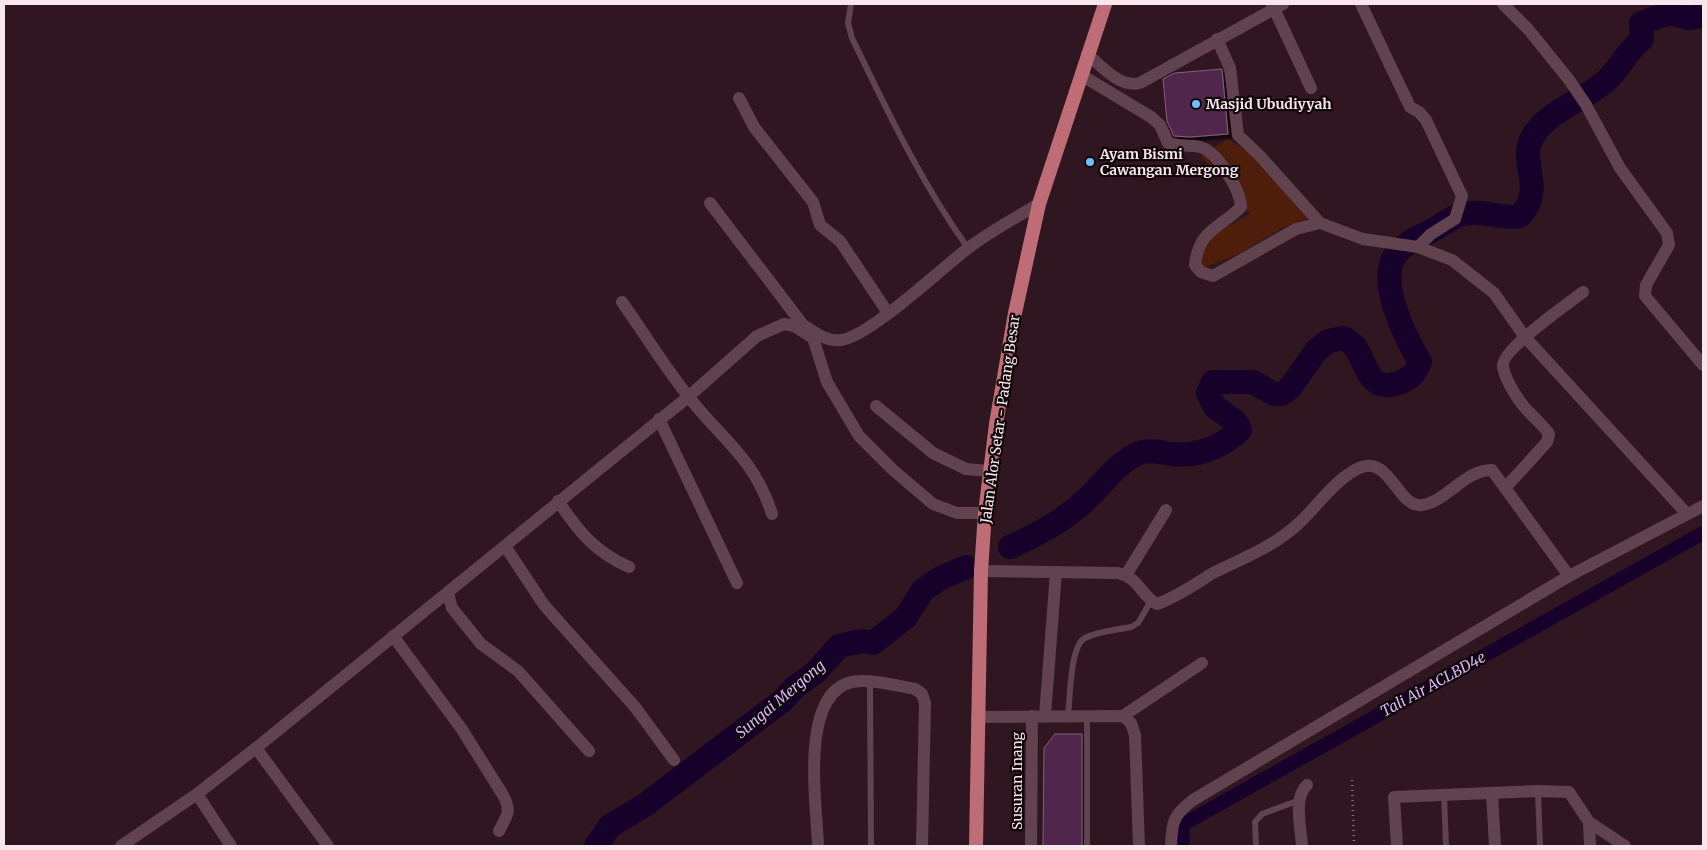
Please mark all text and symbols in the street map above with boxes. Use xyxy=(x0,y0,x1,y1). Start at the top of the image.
place label: Masjid Ubudiyyah xyxy=(1206,95,1332,113)
marker: Masjid Ubudiyyah xyxy=(1190,98,1202,110)
place label: Ayam Bismi Cawangan Mergong xyxy=(1099,145,1239,179)
marker: Ayam Bismi Cawangan Mergong xyxy=(1084,156,1096,168)
street label: Jalan Alor Setar - Padang Besar xyxy=(976,314,1024,525)
water label: Tali Air ACLBD4e xyxy=(1377,647,1489,721)
water label: Sungai Mergong xyxy=(731,656,829,742)
street label: Susuran Inang xyxy=(1008,731,1026,830)

